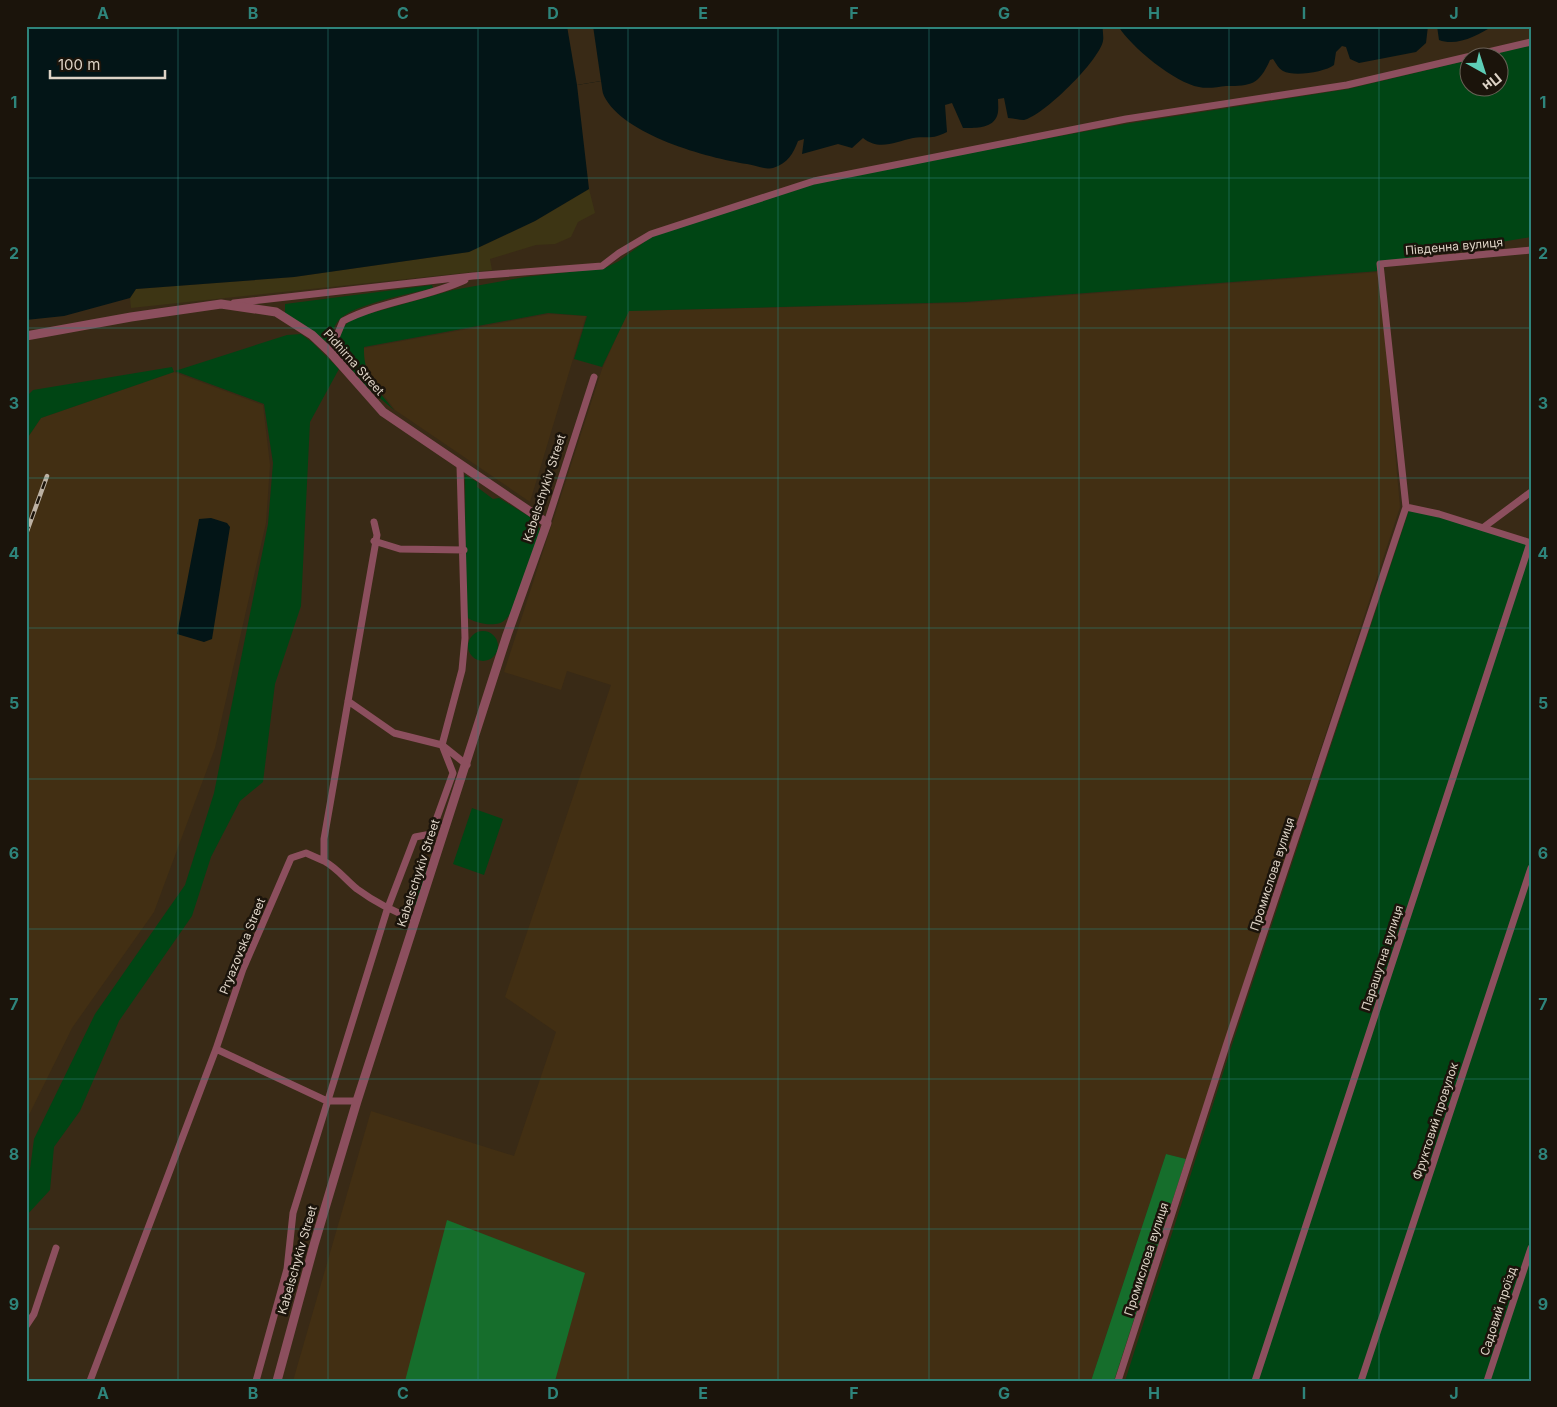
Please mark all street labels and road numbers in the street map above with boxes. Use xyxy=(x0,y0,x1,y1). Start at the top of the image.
street label: Південна вулиця xyxy=(1404,234,1504,258)
street label: Pidhirna Street xyxy=(320,326,388,398)
street label: Kabelschykiv Street xyxy=(519,432,569,544)
street label: Промислова вулиця xyxy=(1247,815,1297,933)
street label: Kabelschykiv Street xyxy=(393,817,443,929)
street label: Pryazovska Street xyxy=(216,895,268,996)
street label: Парашутна вулиця xyxy=(1358,903,1406,1013)
street label: Фруктовий провулок xyxy=(1409,1060,1461,1182)
street label: Промислова вулиця xyxy=(1121,1200,1171,1318)
street label: Kabelschykiv Street xyxy=(274,1204,320,1316)
street label: Садовий проїзд xyxy=(1477,1264,1520,1357)

